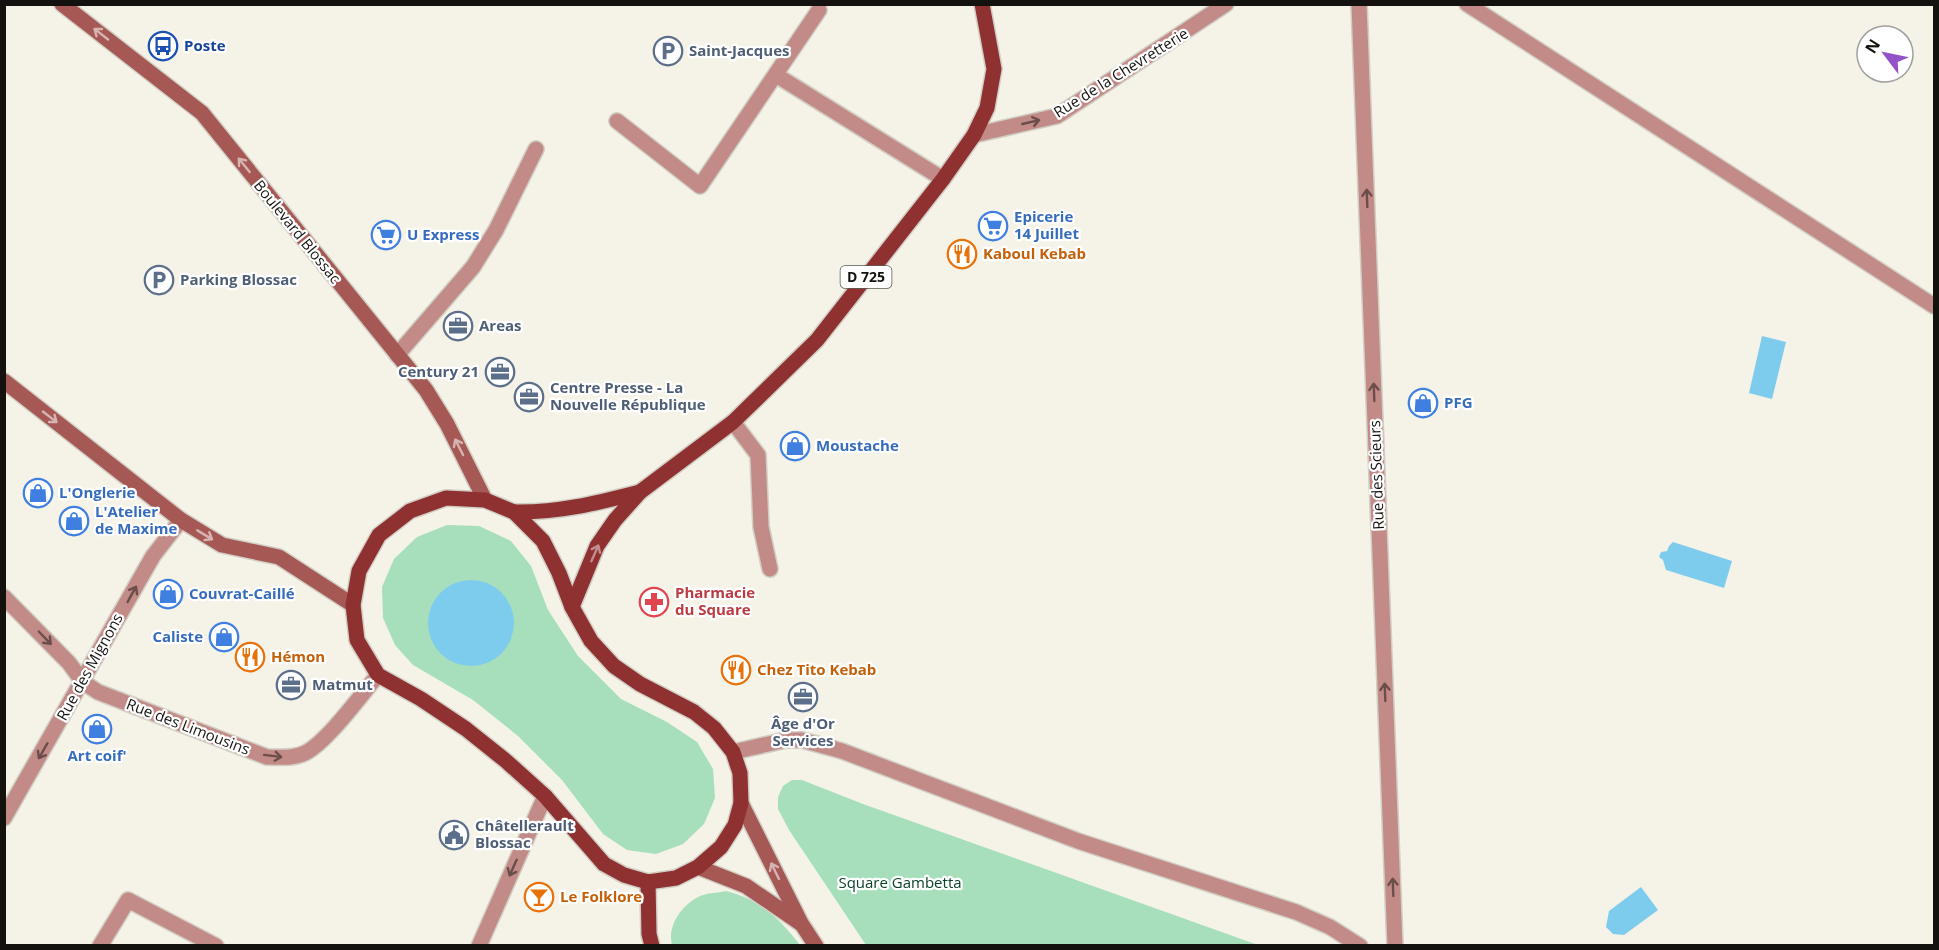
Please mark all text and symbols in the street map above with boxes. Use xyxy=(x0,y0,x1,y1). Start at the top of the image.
street label: Rue de la Chevretterie xyxy=(1050,23,1191,122)
north arrow xyxy=(1855,24,1915,84)
one-way arrow xyxy=(93,28,109,41)
bus stop icon: Poste xyxy=(147,30,179,62)
place label: Poste xyxy=(184,35,226,55)
parking icon: Saint-Jacques xyxy=(652,35,684,67)
text: N xyxy=(1860,35,1885,57)
place label: Saint-Jacques xyxy=(689,40,790,60)
one-way arrow xyxy=(1021,116,1040,128)
one-way arrow xyxy=(237,157,250,173)
street label: Boulevard Blossac xyxy=(250,176,346,287)
one-way arrow xyxy=(1361,188,1372,208)
place label: Epicerie 14 Juillet xyxy=(1014,206,1079,243)
supermarket icon: Epicerie 14 Juillet xyxy=(977,210,1009,242)
supermarket icon: U Express xyxy=(370,219,402,251)
place label: U Express xyxy=(407,224,479,244)
restaurant icon: Kaboul Kebab xyxy=(946,238,978,270)
place label: Kaboul Kebab xyxy=(983,243,1086,263)
parking icon: Parking Blossac xyxy=(143,264,175,296)
road number: D 725 xyxy=(840,266,892,288)
place label: Parking Blossac xyxy=(180,269,297,289)
office icon: Areas xyxy=(442,310,474,342)
place label: Areas xyxy=(479,315,522,335)
office icon: Century 21 xyxy=(484,356,516,388)
place label: Century 21 xyxy=(398,361,479,381)
place label: Centre Presse - La Nouvelle République xyxy=(550,377,706,414)
office icon: Centre Presse - La Nouvelle République xyxy=(513,381,545,413)
one-way arrow xyxy=(1368,383,1379,403)
shop icon: PFG xyxy=(1407,387,1439,419)
place label: PFG xyxy=(1444,392,1473,412)
one-way arrow xyxy=(42,410,58,423)
street label: Rue des Scieurs xyxy=(1364,420,1388,530)
shop icon: Moustache xyxy=(779,430,811,462)
place label: Moustache xyxy=(816,435,899,455)
one-way arrow xyxy=(453,439,464,457)
shop icon: L'Onglerie xyxy=(22,477,54,509)
place label: L'Onglerie xyxy=(59,482,136,502)
place label: L'Atelier de Maxime xyxy=(95,501,177,538)
shop icon: L'Atelier de Maxime xyxy=(58,505,90,537)
one-way arrow xyxy=(196,529,213,541)
one-way arrow xyxy=(590,545,601,563)
shop icon: Couvrat-Caillé xyxy=(152,578,184,610)
place label: Pharmacie du Square xyxy=(675,582,755,619)
place label: Couvrat-Caillé xyxy=(189,583,295,603)
one-way arrow xyxy=(126,586,138,603)
pharmacy icon: Pharmacie du Square xyxy=(638,586,670,618)
street label: Rue des Mignons xyxy=(51,609,127,724)
shop icon: Caliste xyxy=(208,621,240,653)
place label: Caliste xyxy=(152,626,203,646)
one-way arrow xyxy=(37,631,52,646)
restaurant icon: Hémon xyxy=(234,641,266,673)
place label: Hémon xyxy=(271,646,325,666)
restaurant icon: Chez Tito Kebab xyxy=(720,654,752,686)
place label: Chez Tito Kebab xyxy=(757,659,876,679)
office icon: Matmut xyxy=(275,669,307,701)
place label: Matmut xyxy=(312,674,373,694)
office icon: Âge d'Or Services xyxy=(787,681,819,713)
one-way arrow xyxy=(1380,683,1391,703)
street label: Rue des Limousins xyxy=(124,693,253,759)
shop icon: Art coif' xyxy=(81,713,113,745)
place label: Âge d'Or Services xyxy=(771,713,835,750)
one-way arrow xyxy=(37,742,49,759)
place label: Art coif' xyxy=(68,745,126,765)
one-way arrow xyxy=(263,751,283,762)
place label: Châtellerault Blossac xyxy=(475,815,574,852)
public building icon: Châtellerault Blossac xyxy=(438,819,470,851)
one-way arrow xyxy=(506,859,518,877)
one-way arrow xyxy=(769,862,780,880)
park label: Square Gambetta xyxy=(838,872,962,892)
one-way arrow xyxy=(1387,878,1398,898)
bar icon: Le Folklore xyxy=(523,881,555,913)
place label: Le Folklore xyxy=(560,886,642,906)

